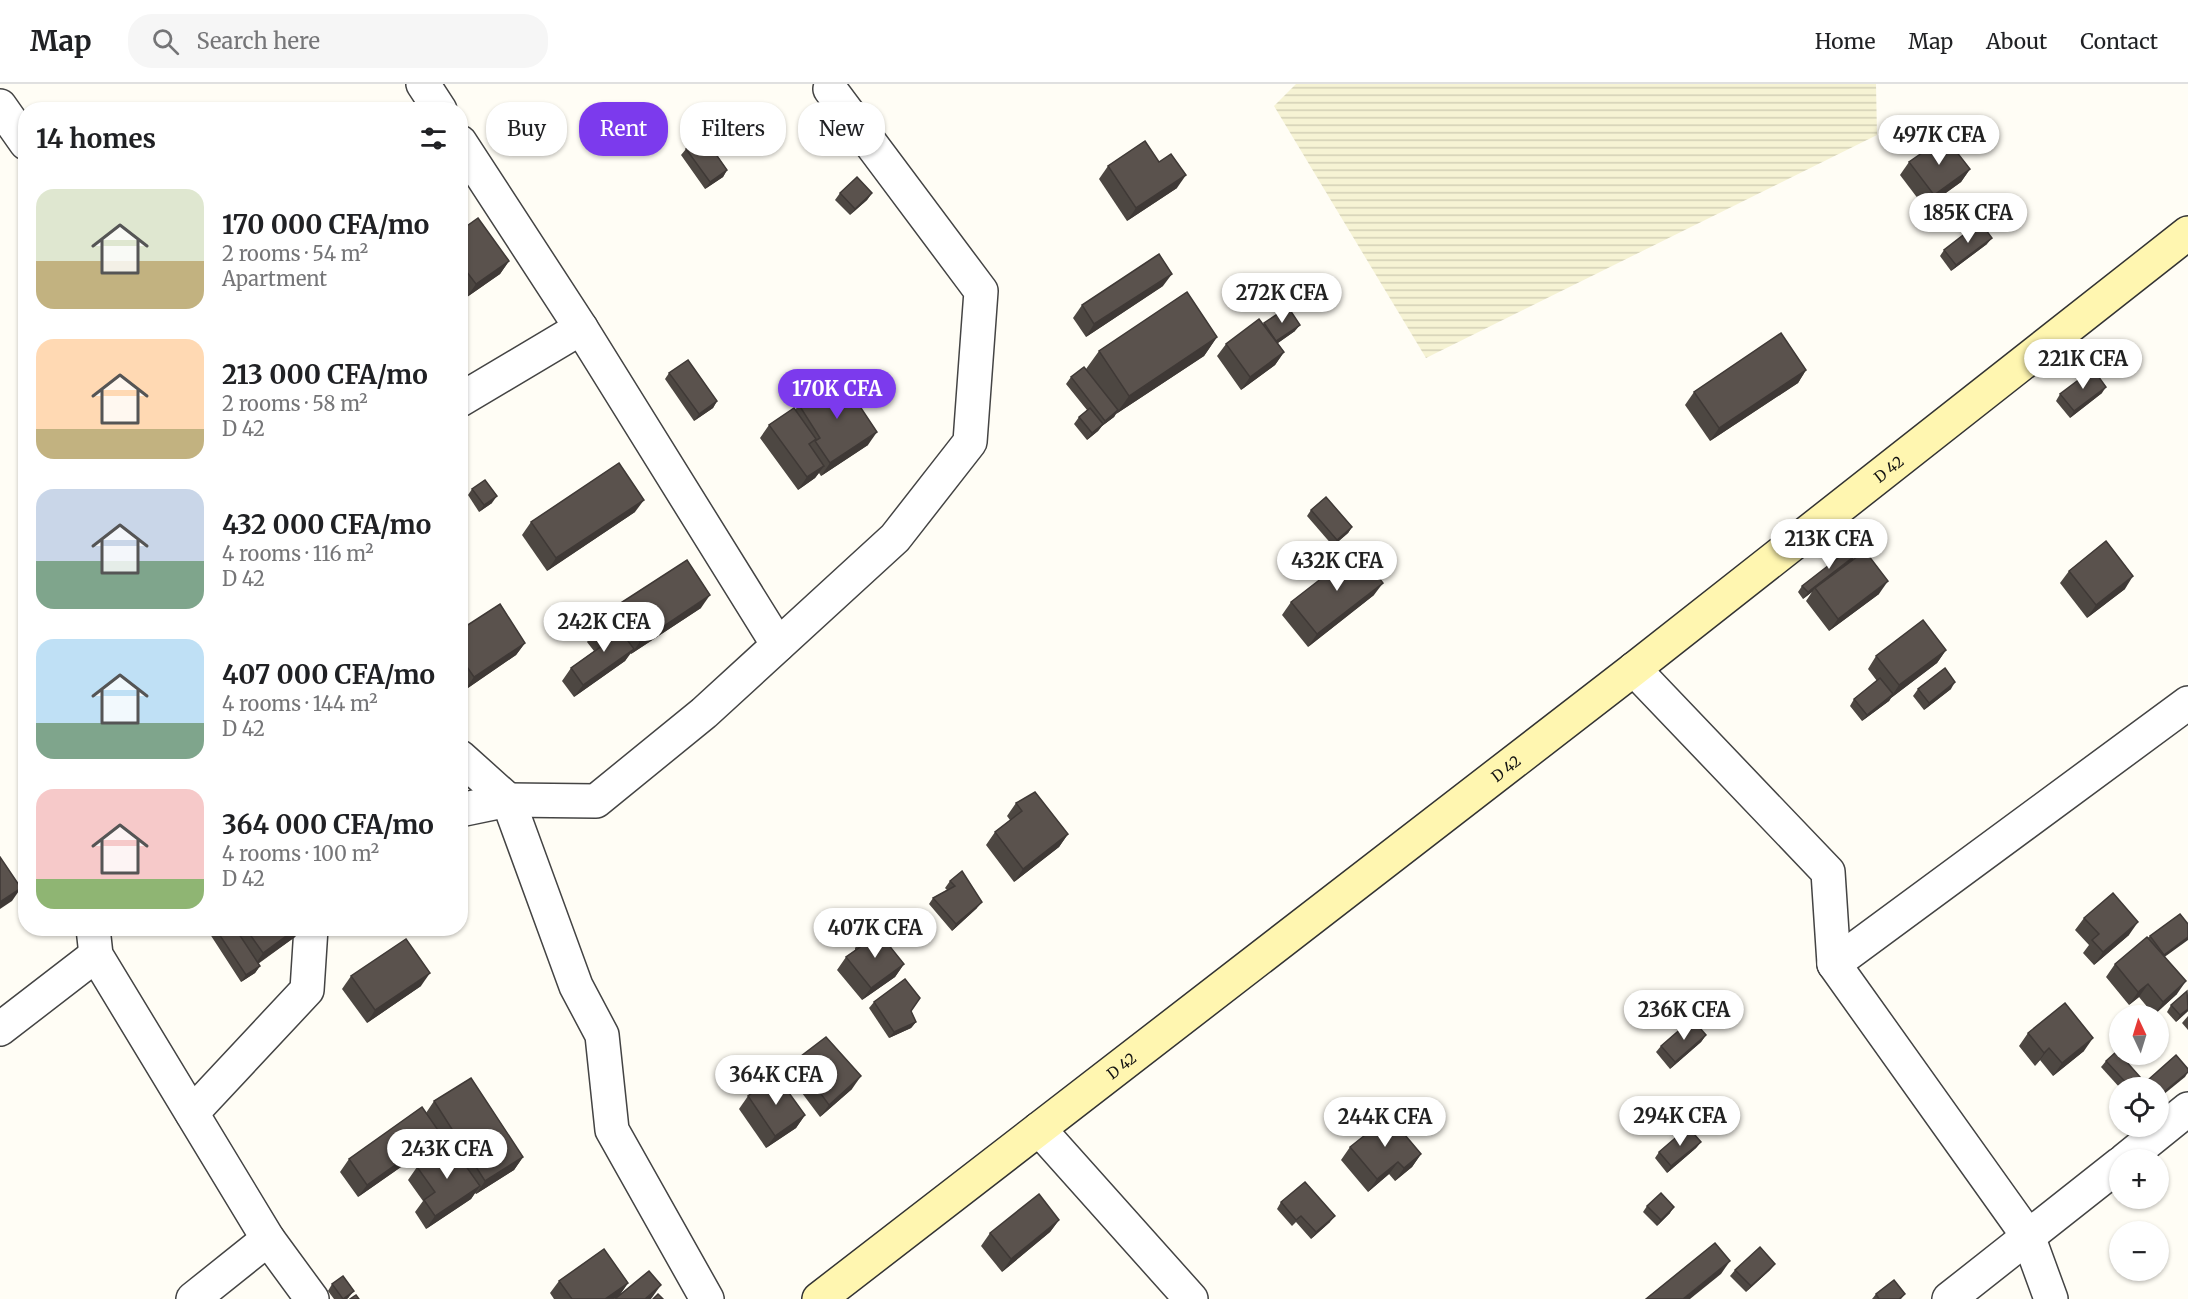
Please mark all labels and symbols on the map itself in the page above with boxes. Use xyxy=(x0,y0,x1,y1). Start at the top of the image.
pin: 497K CFA xyxy=(1877,115,2001,166)
pin: 185K CFA xyxy=(1906,193,2030,244)
pin: 272K CFA xyxy=(1220,273,1344,324)
pin: 221K CFA xyxy=(2021,339,2145,390)
pin: 170K CFA xyxy=(775,369,899,420)
street label: D 42 xyxy=(1870,451,1907,486)
pin: 213K CFA xyxy=(1767,519,1891,570)
pin: 432K CFA xyxy=(1275,541,1399,592)
pin: 242K CFA xyxy=(542,602,666,653)
street label: D 42 xyxy=(1487,751,1524,786)
pin: 407K CFA xyxy=(813,908,937,959)
pin: 236K CFA xyxy=(1622,990,1746,1041)
north arrow xyxy=(2109,1005,2169,1065)
street label: D 42 xyxy=(1103,1048,1140,1083)
pin: 364K CFA xyxy=(714,1055,838,1106)
pin: 294K CFA xyxy=(1618,1096,1742,1147)
pin: 244K CFA xyxy=(1323,1097,1447,1148)
pin: 243K CFA xyxy=(385,1129,509,1180)

